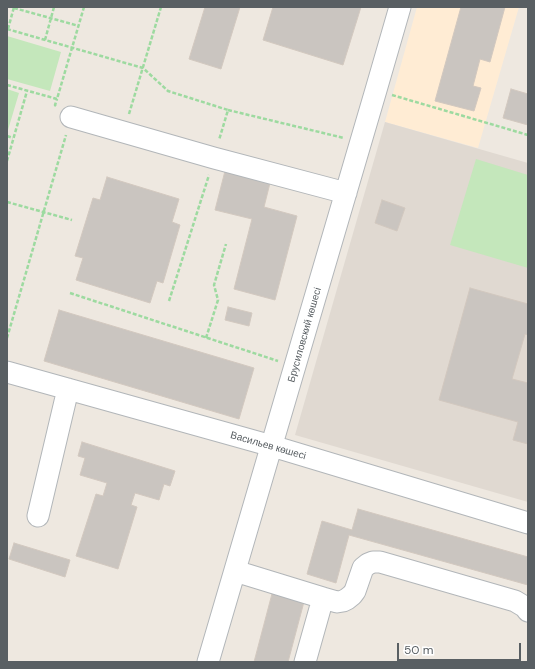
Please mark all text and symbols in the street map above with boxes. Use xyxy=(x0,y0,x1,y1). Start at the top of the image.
street label: Брусиловский көшесі xyxy=(286,286,324,384)
street label: Васильев көшесі xyxy=(229,429,307,463)
scale bar xyxy=(399,635,523,661)
text: 50 m xyxy=(404,642,433,658)

